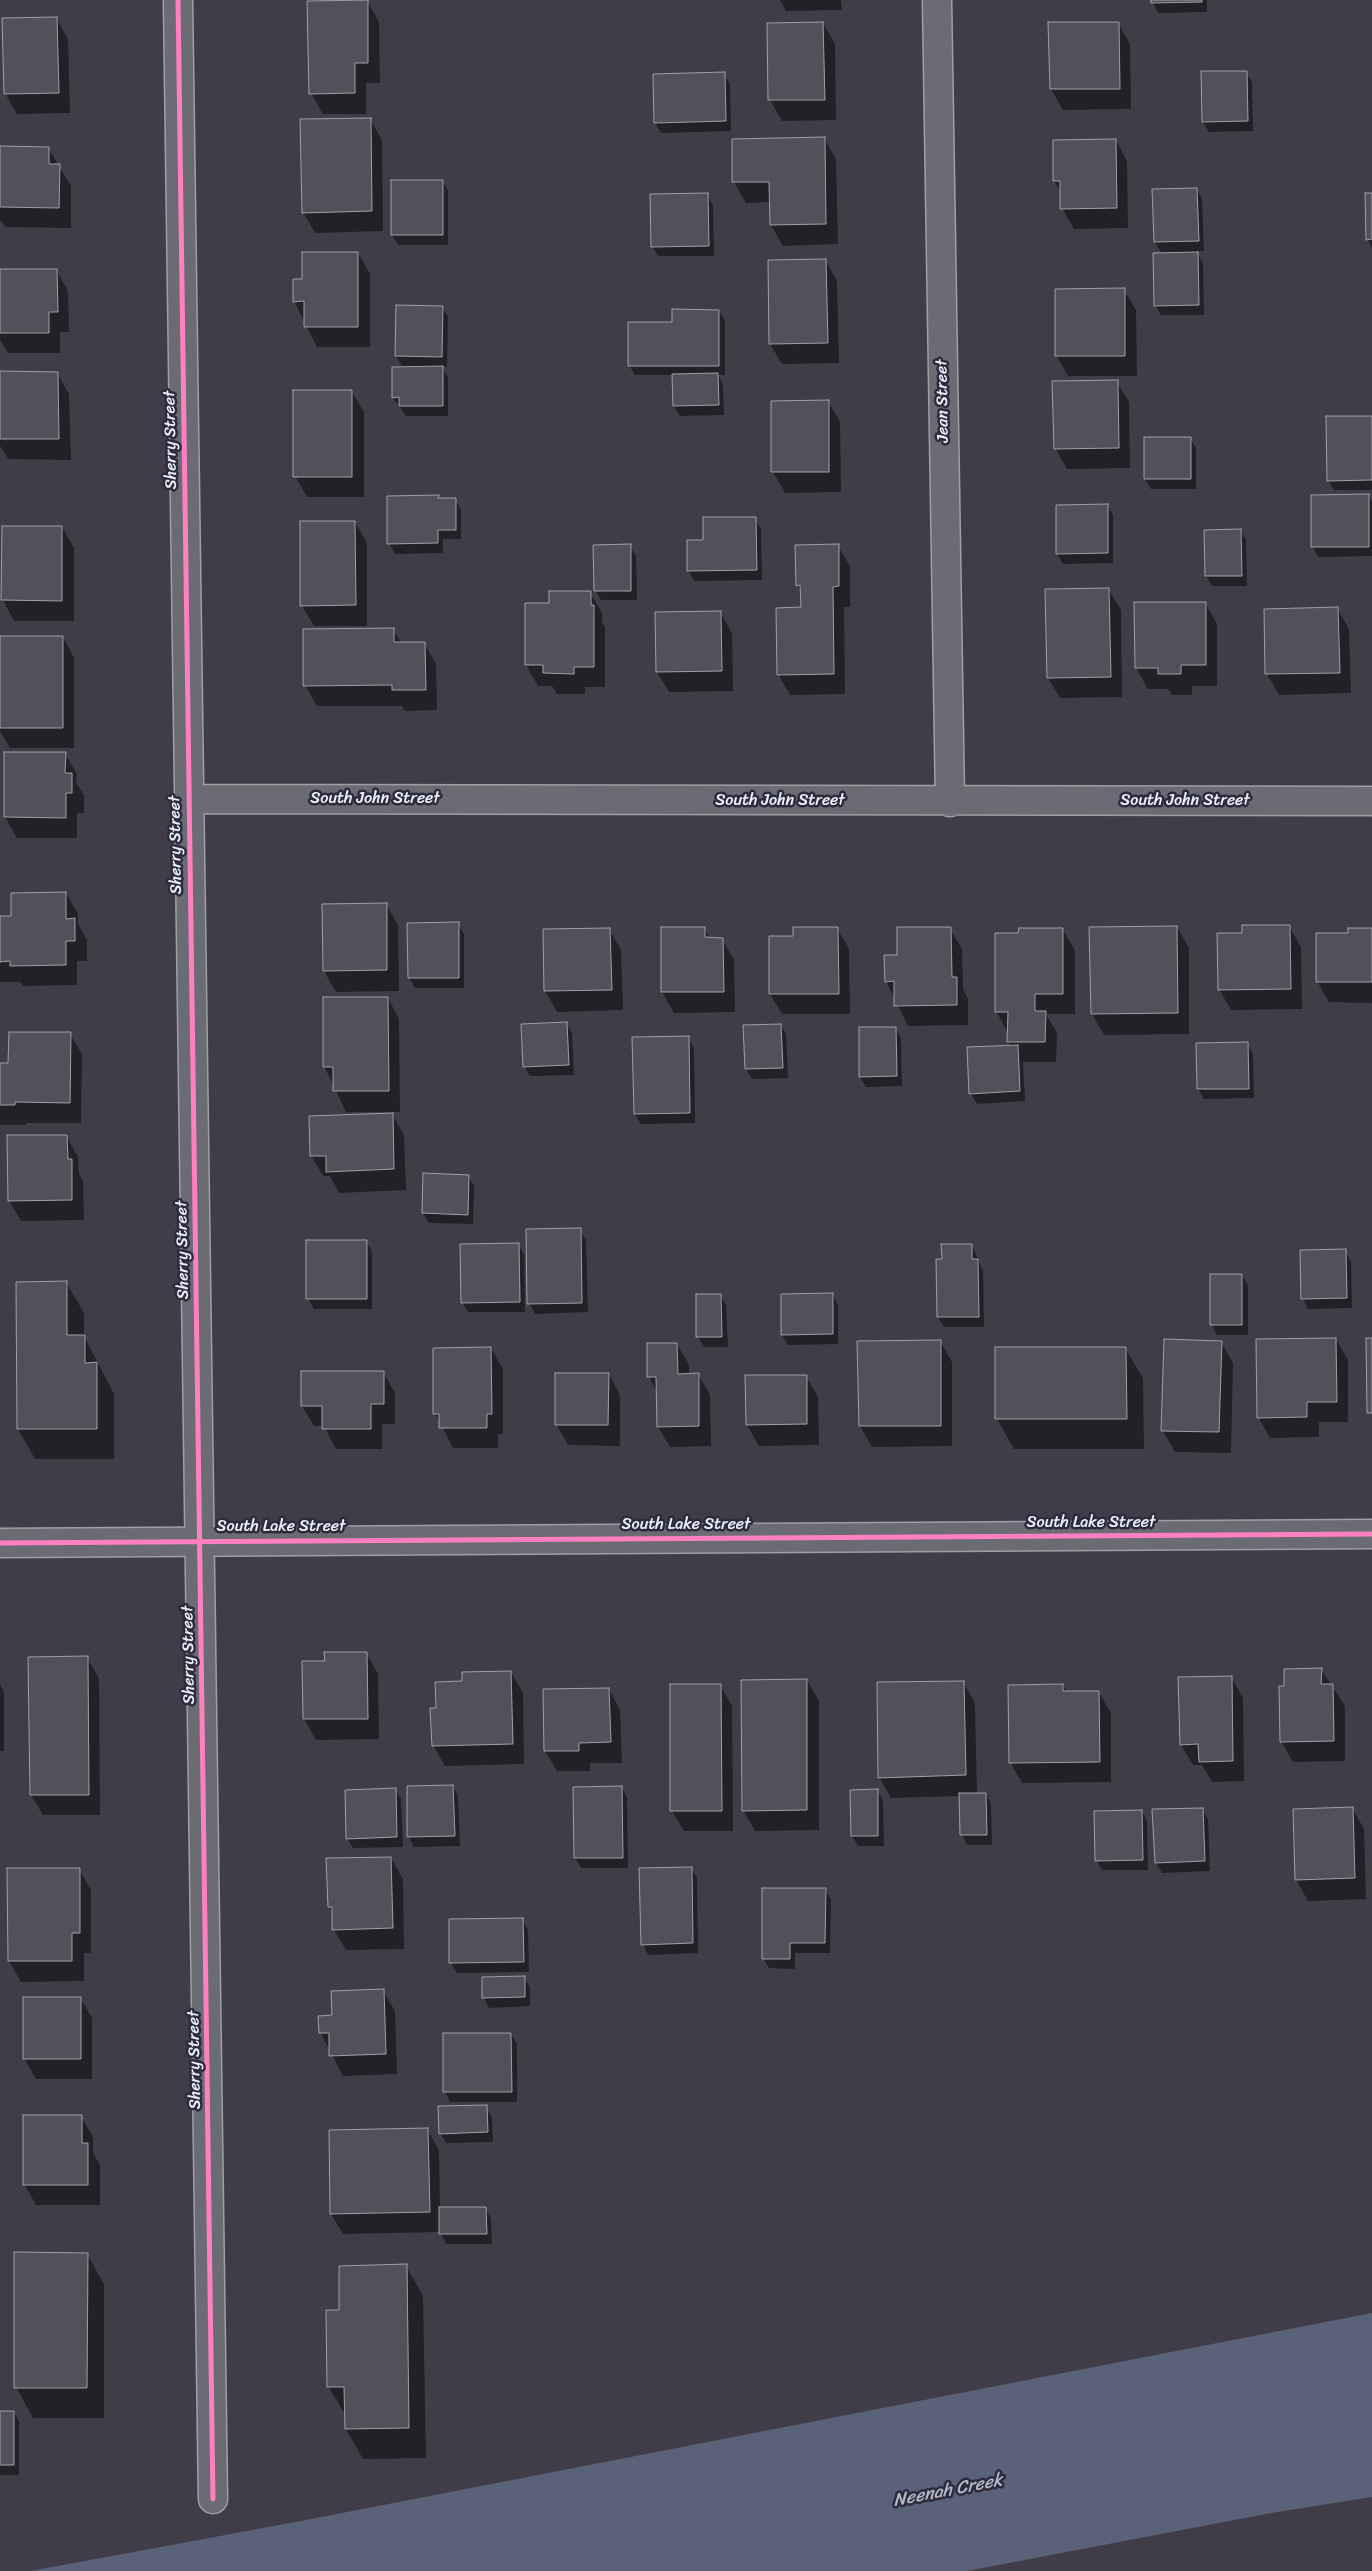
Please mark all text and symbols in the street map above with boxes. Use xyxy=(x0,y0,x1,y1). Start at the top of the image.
street label: Jean Street xyxy=(933,359,953,443)
street label: Sherry Street xyxy=(161,390,181,490)
street label: South John Street xyxy=(310,789,440,809)
street label: South John Street xyxy=(715,791,845,811)
street label: South John Street xyxy=(1120,791,1250,811)
street label: Sherry Street xyxy=(166,795,186,895)
street label: Sherry Street xyxy=(173,1200,193,1300)
street label: South Lake Street xyxy=(1026,1513,1156,1533)
street label: South Lake Street xyxy=(621,1515,751,1535)
street label: South Lake Street xyxy=(216,1517,346,1537)
street label: Sherry Street xyxy=(179,1605,199,1705)
street label: Sherry Street xyxy=(185,2010,205,2110)
water label: Neenah Creek xyxy=(892,2470,1004,2512)

